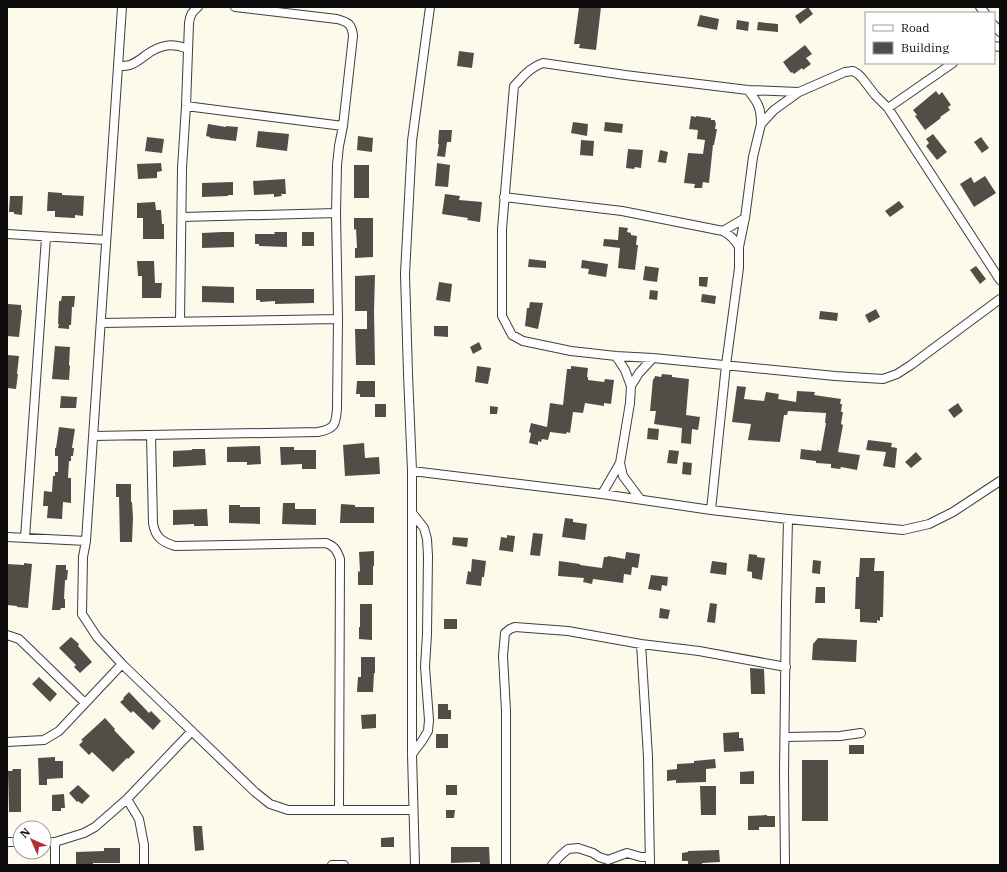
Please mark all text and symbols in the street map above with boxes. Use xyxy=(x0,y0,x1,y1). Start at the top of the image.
legend xyxy=(865,12,995,64)
text: Road xyxy=(901,20,930,35)
text: Building xyxy=(901,40,949,55)
north arrow xyxy=(12,820,52,860)
text: N xyxy=(17,825,33,841)

